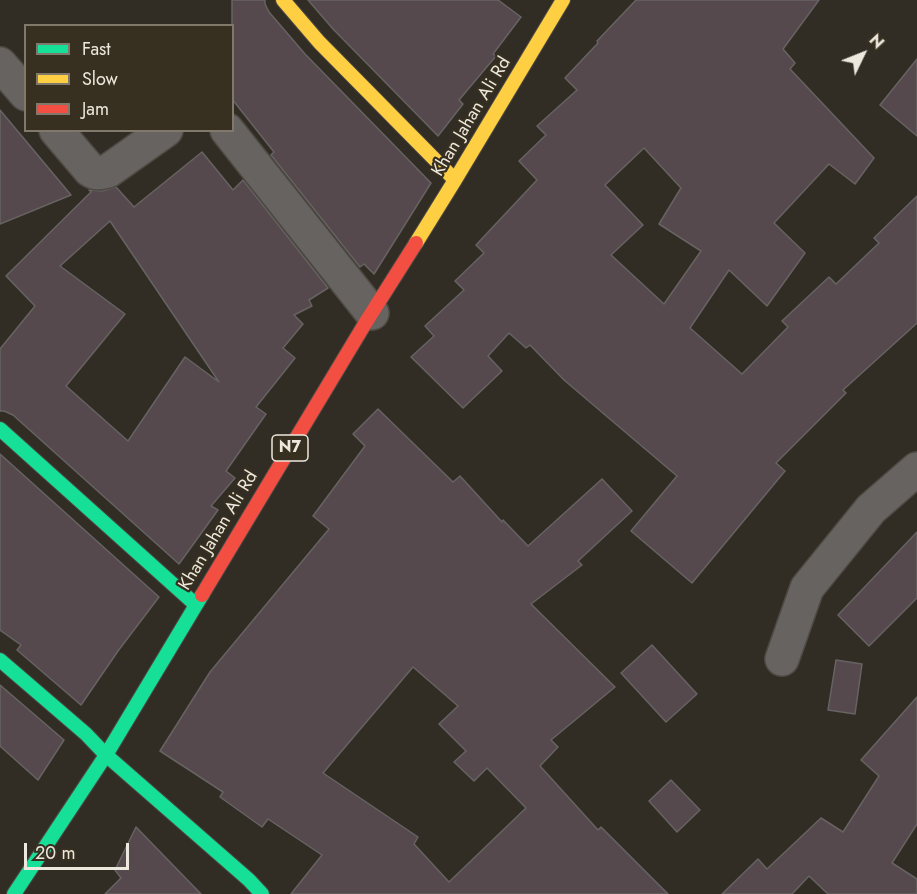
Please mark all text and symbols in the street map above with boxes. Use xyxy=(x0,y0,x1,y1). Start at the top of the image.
legend xyxy=(24,24,234,132)
north arrow xyxy=(833,24,893,84)
text: N xyxy=(864,29,889,54)
text: Fast xyxy=(82,36,111,62)
street label: Khan Jahan Ali Rd xyxy=(428,53,516,181)
text: Slow xyxy=(82,66,118,92)
text: Jam xyxy=(82,96,109,122)
road number: N7 xyxy=(272,435,308,461)
street label: Khan Jahan Ali Rd xyxy=(175,467,263,595)
scale bar xyxy=(27,831,132,869)
text: 20 m xyxy=(35,840,75,866)

